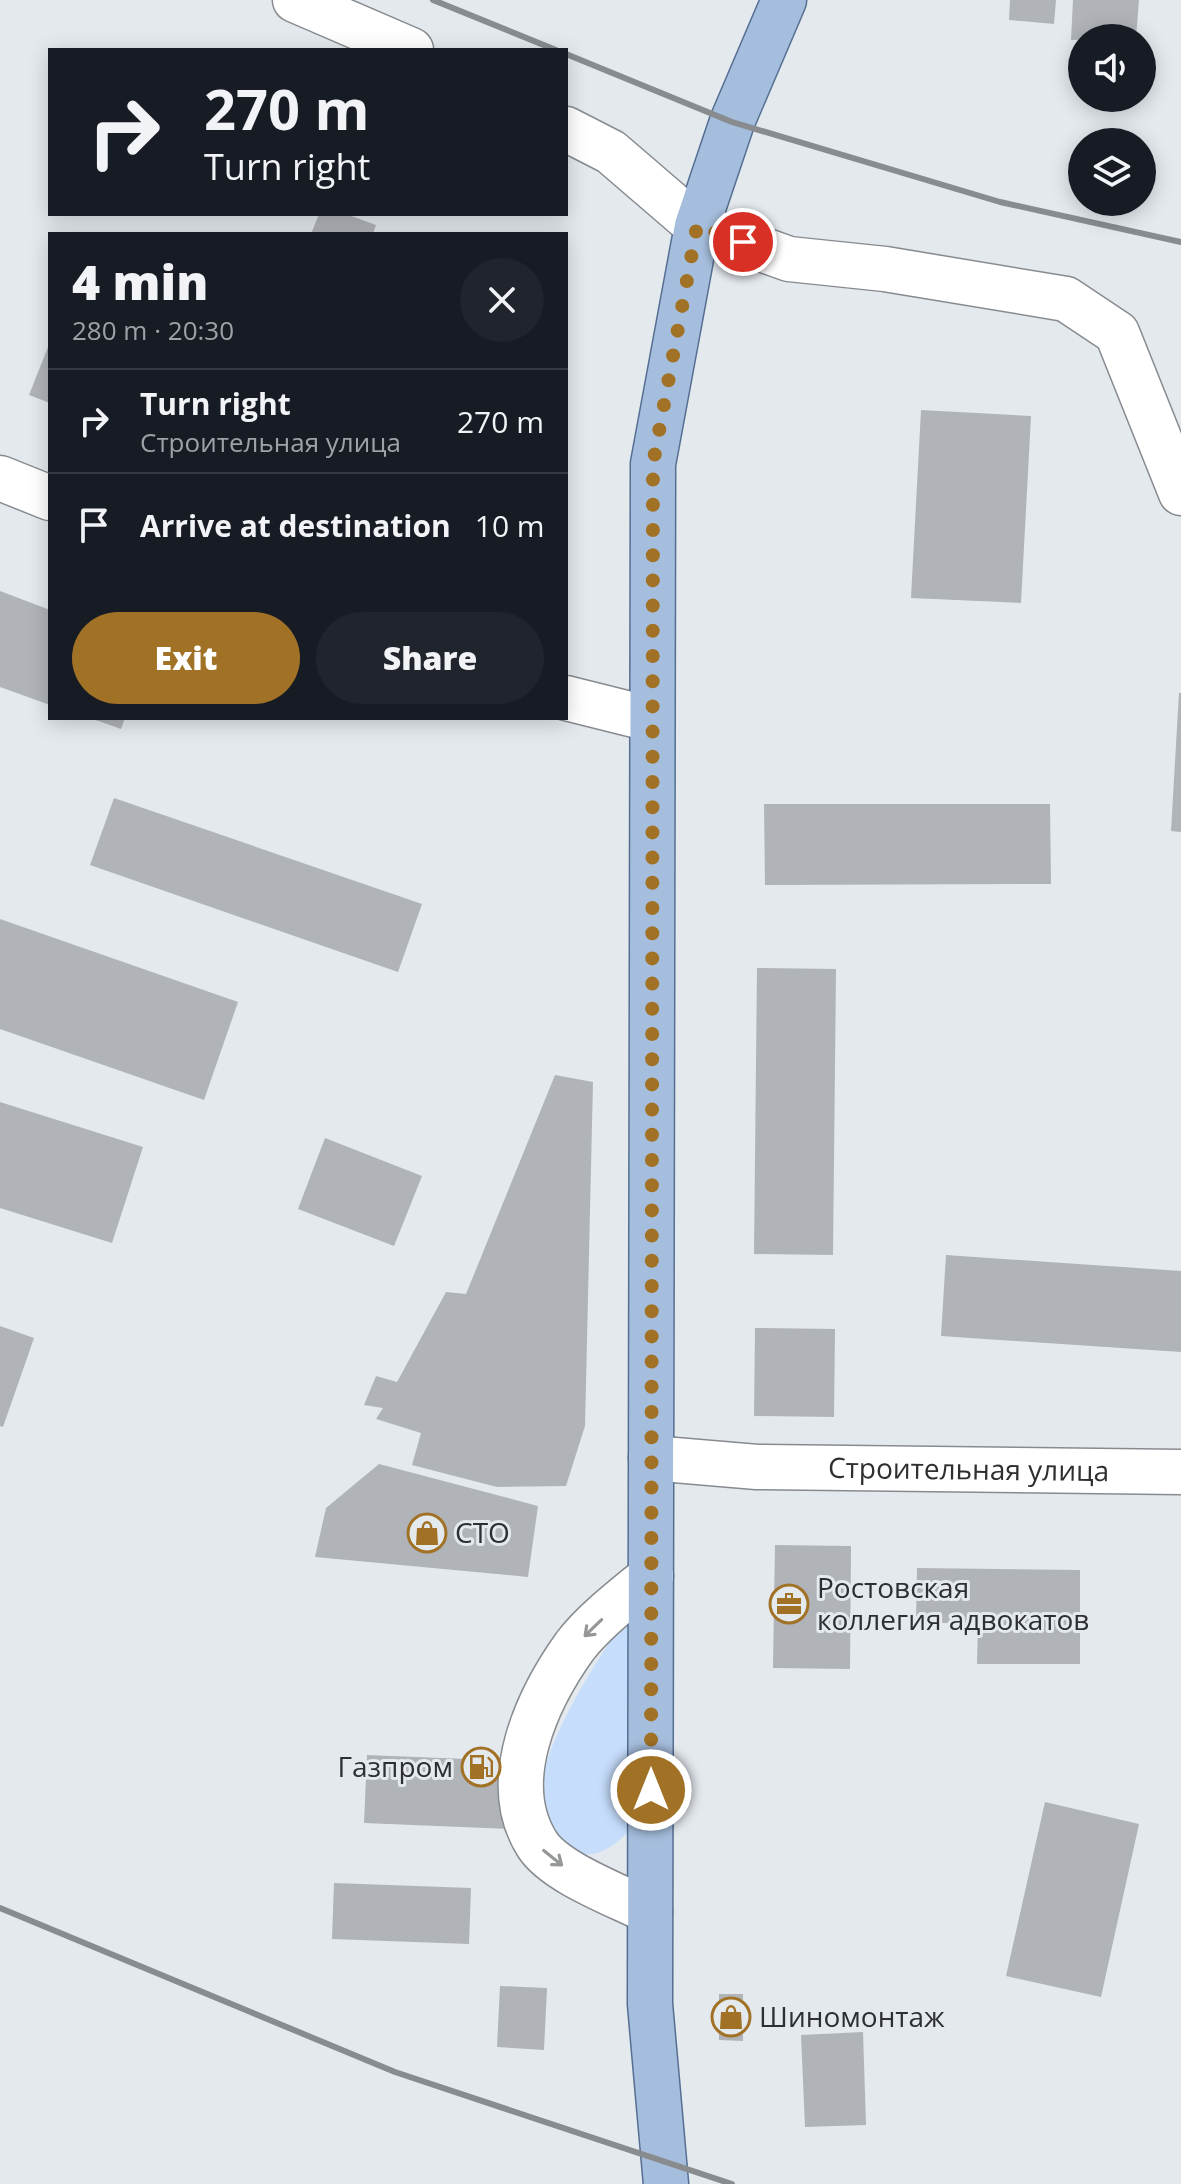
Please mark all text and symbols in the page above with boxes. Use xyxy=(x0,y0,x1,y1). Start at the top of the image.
map controls xyxy=(1068,24,1156,216)
button: sound xyxy=(1068,24,1156,112)
text: 270 m xyxy=(204,70,370,146)
icon: right xyxy=(72,80,176,184)
button: layers xyxy=(1068,128,1156,216)
text: Turn right xyxy=(204,142,370,191)
pin xyxy=(709,208,777,276)
icon: arrive xyxy=(721,220,765,264)
text: 4 min xyxy=(72,249,208,314)
button: close xyxy=(460,258,544,342)
text: 280 m · 20:30 xyxy=(72,312,234,348)
text: Turn right xyxy=(140,383,291,424)
icon: right xyxy=(72,399,116,443)
text: 270 m xyxy=(457,401,544,442)
text: Строительная улица xyxy=(140,424,401,460)
icon: arrive xyxy=(72,503,116,547)
text: Arrive at destination xyxy=(140,505,451,546)
text: 10 m xyxy=(475,505,545,546)
button: Exit xyxy=(72,612,300,704)
button: Share xyxy=(316,612,544,704)
street label: Строительная улица xyxy=(828,1448,1109,1489)
shop icon: СТО xyxy=(406,1512,448,1554)
place label: СТО xyxy=(455,1513,510,1551)
place label: Ростовская коллегия адвокатов xyxy=(817,1568,1089,1638)
office icon: Ростовская коллегия адвокатов xyxy=(768,1583,810,1625)
one-way arrow xyxy=(584,1618,603,1637)
fuel station icon: Газпром xyxy=(460,1746,502,1788)
place label: Газпром xyxy=(337,1747,453,1785)
position arrow xyxy=(609,1748,693,1832)
one-way arrow xyxy=(542,1849,563,1867)
shop icon: Шиномонтаж xyxy=(710,1996,752,2038)
place label: Шиномонтаж xyxy=(759,1997,945,2035)

